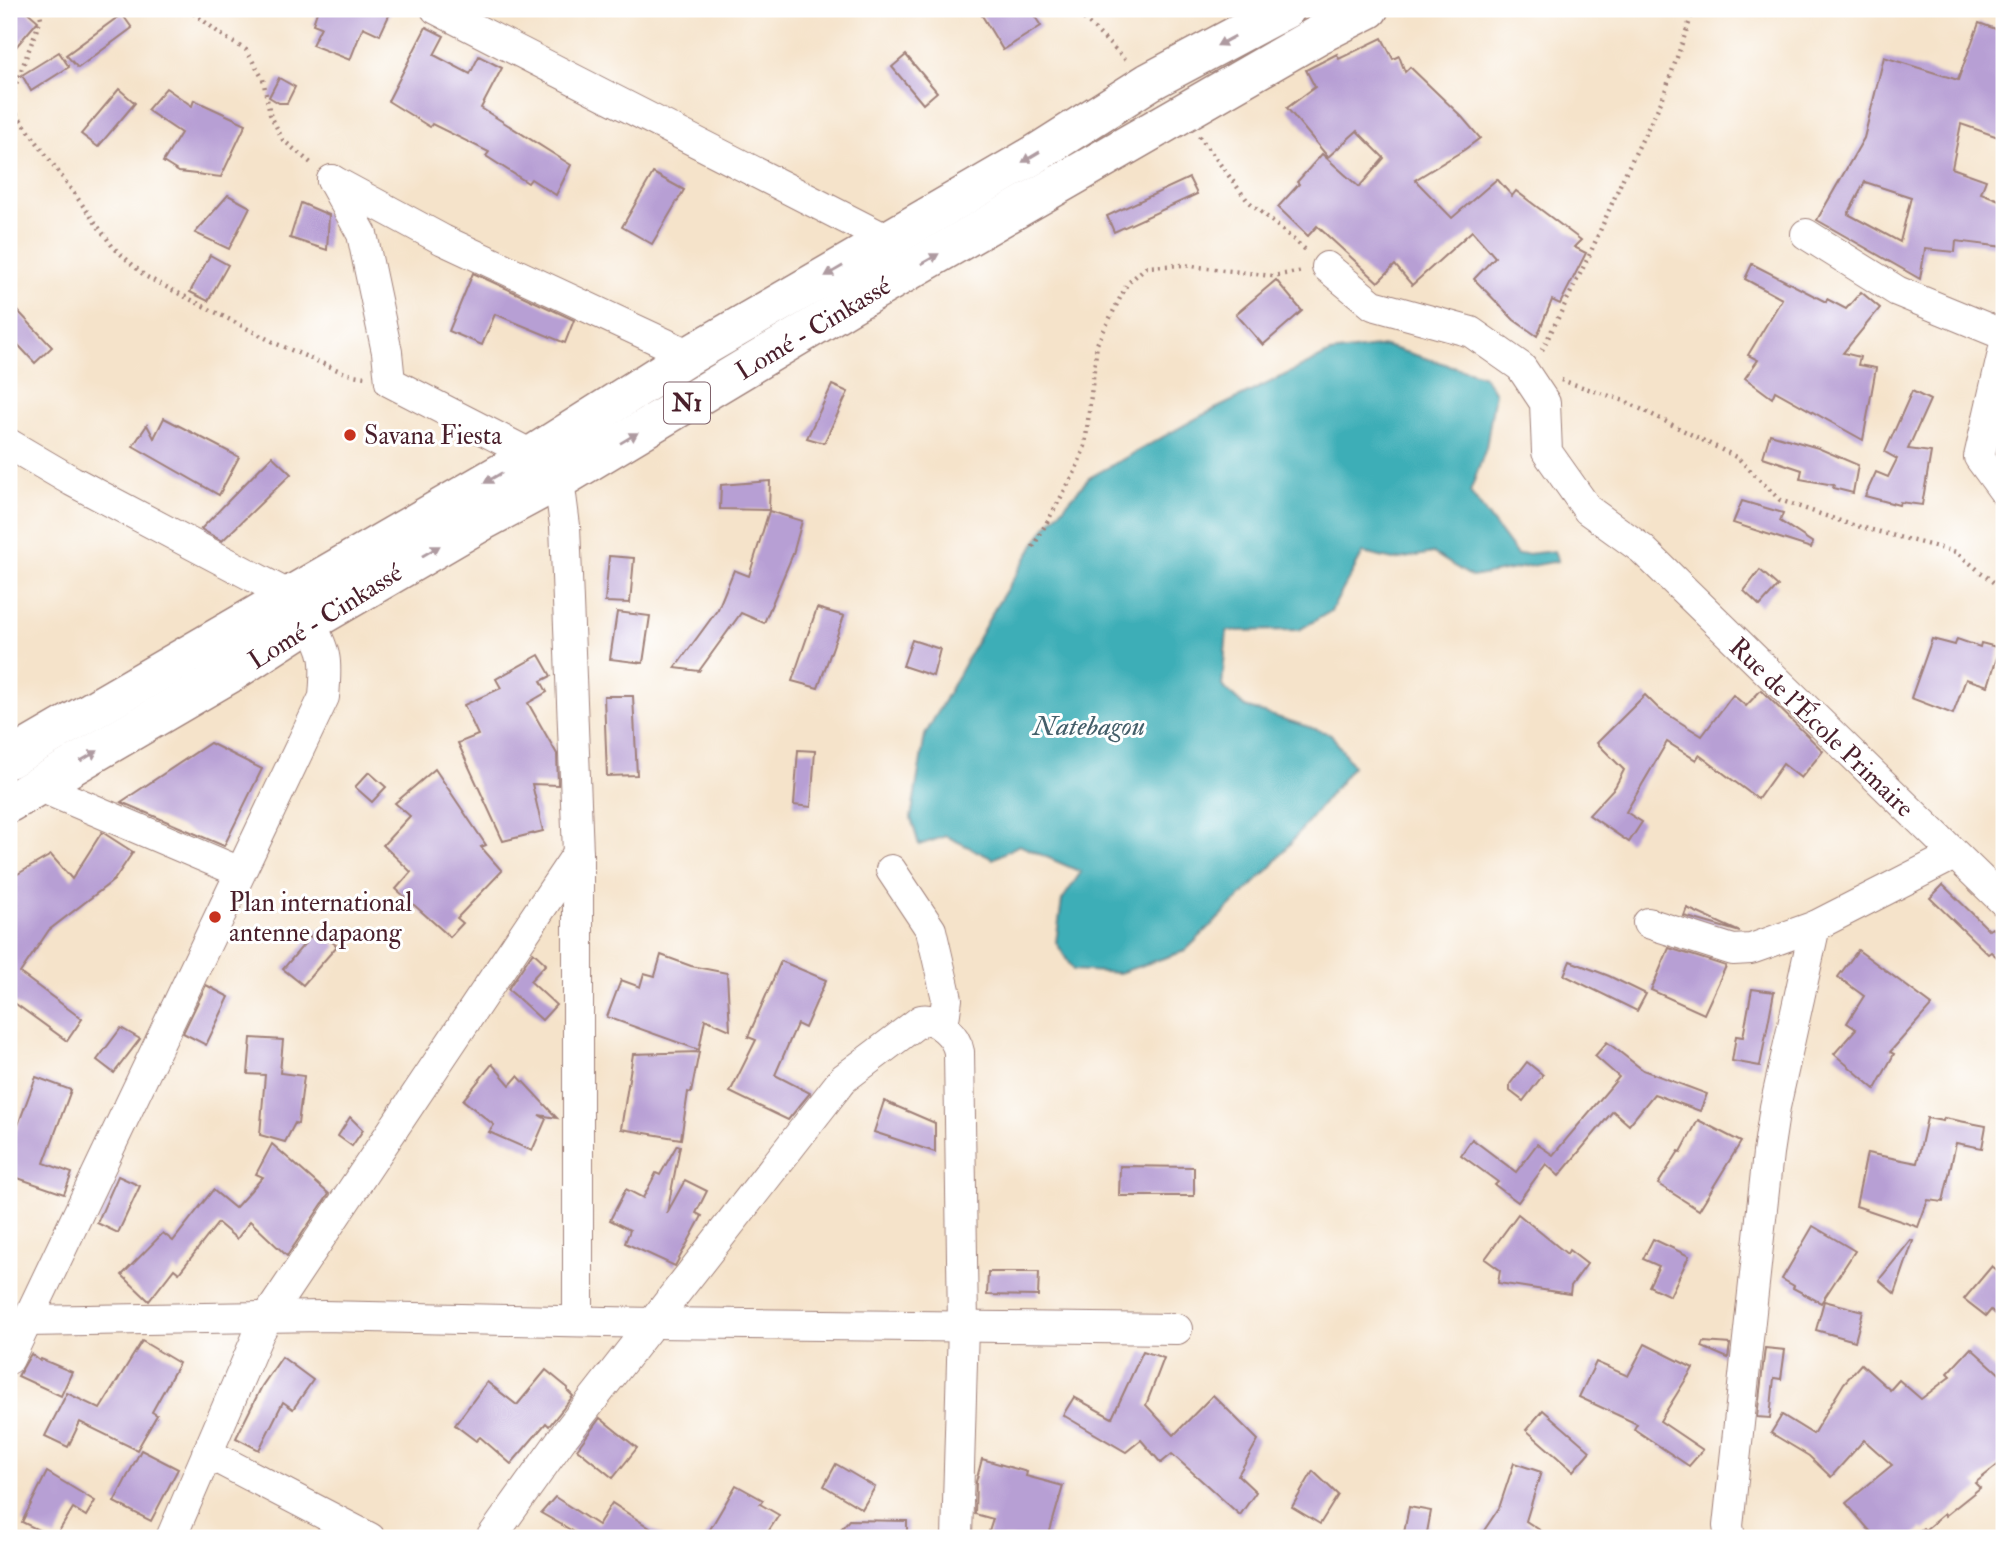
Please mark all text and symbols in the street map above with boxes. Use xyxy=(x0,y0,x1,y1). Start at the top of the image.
one-way arrow xyxy=(1216,35,1236,47)
one-way arrow xyxy=(1021,150,1040,163)
one-way arrow xyxy=(920,253,939,265)
one-way arrow xyxy=(825,265,844,277)
street label: Lomé - Cinkassé xyxy=(730,270,897,388)
road number: N1 xyxy=(664,382,710,424)
place label: Savana Fiesta xyxy=(364,420,502,452)
marker: Savana Fiesta xyxy=(342,427,358,443)
one-way arrow xyxy=(619,432,638,444)
one-way arrow xyxy=(483,472,502,484)
one-way arrow xyxy=(422,545,441,557)
street label: Lomé - Cinkassé xyxy=(243,557,408,677)
street label: Rue de l'École Primaire xyxy=(1722,630,1922,824)
water label: Natebagou xyxy=(1031,709,1145,744)
one-way arrow xyxy=(79,750,99,762)
place label: Plan international antenne dapaong xyxy=(229,887,413,950)
marker: Plan international antenne dapaong xyxy=(207,909,223,925)

